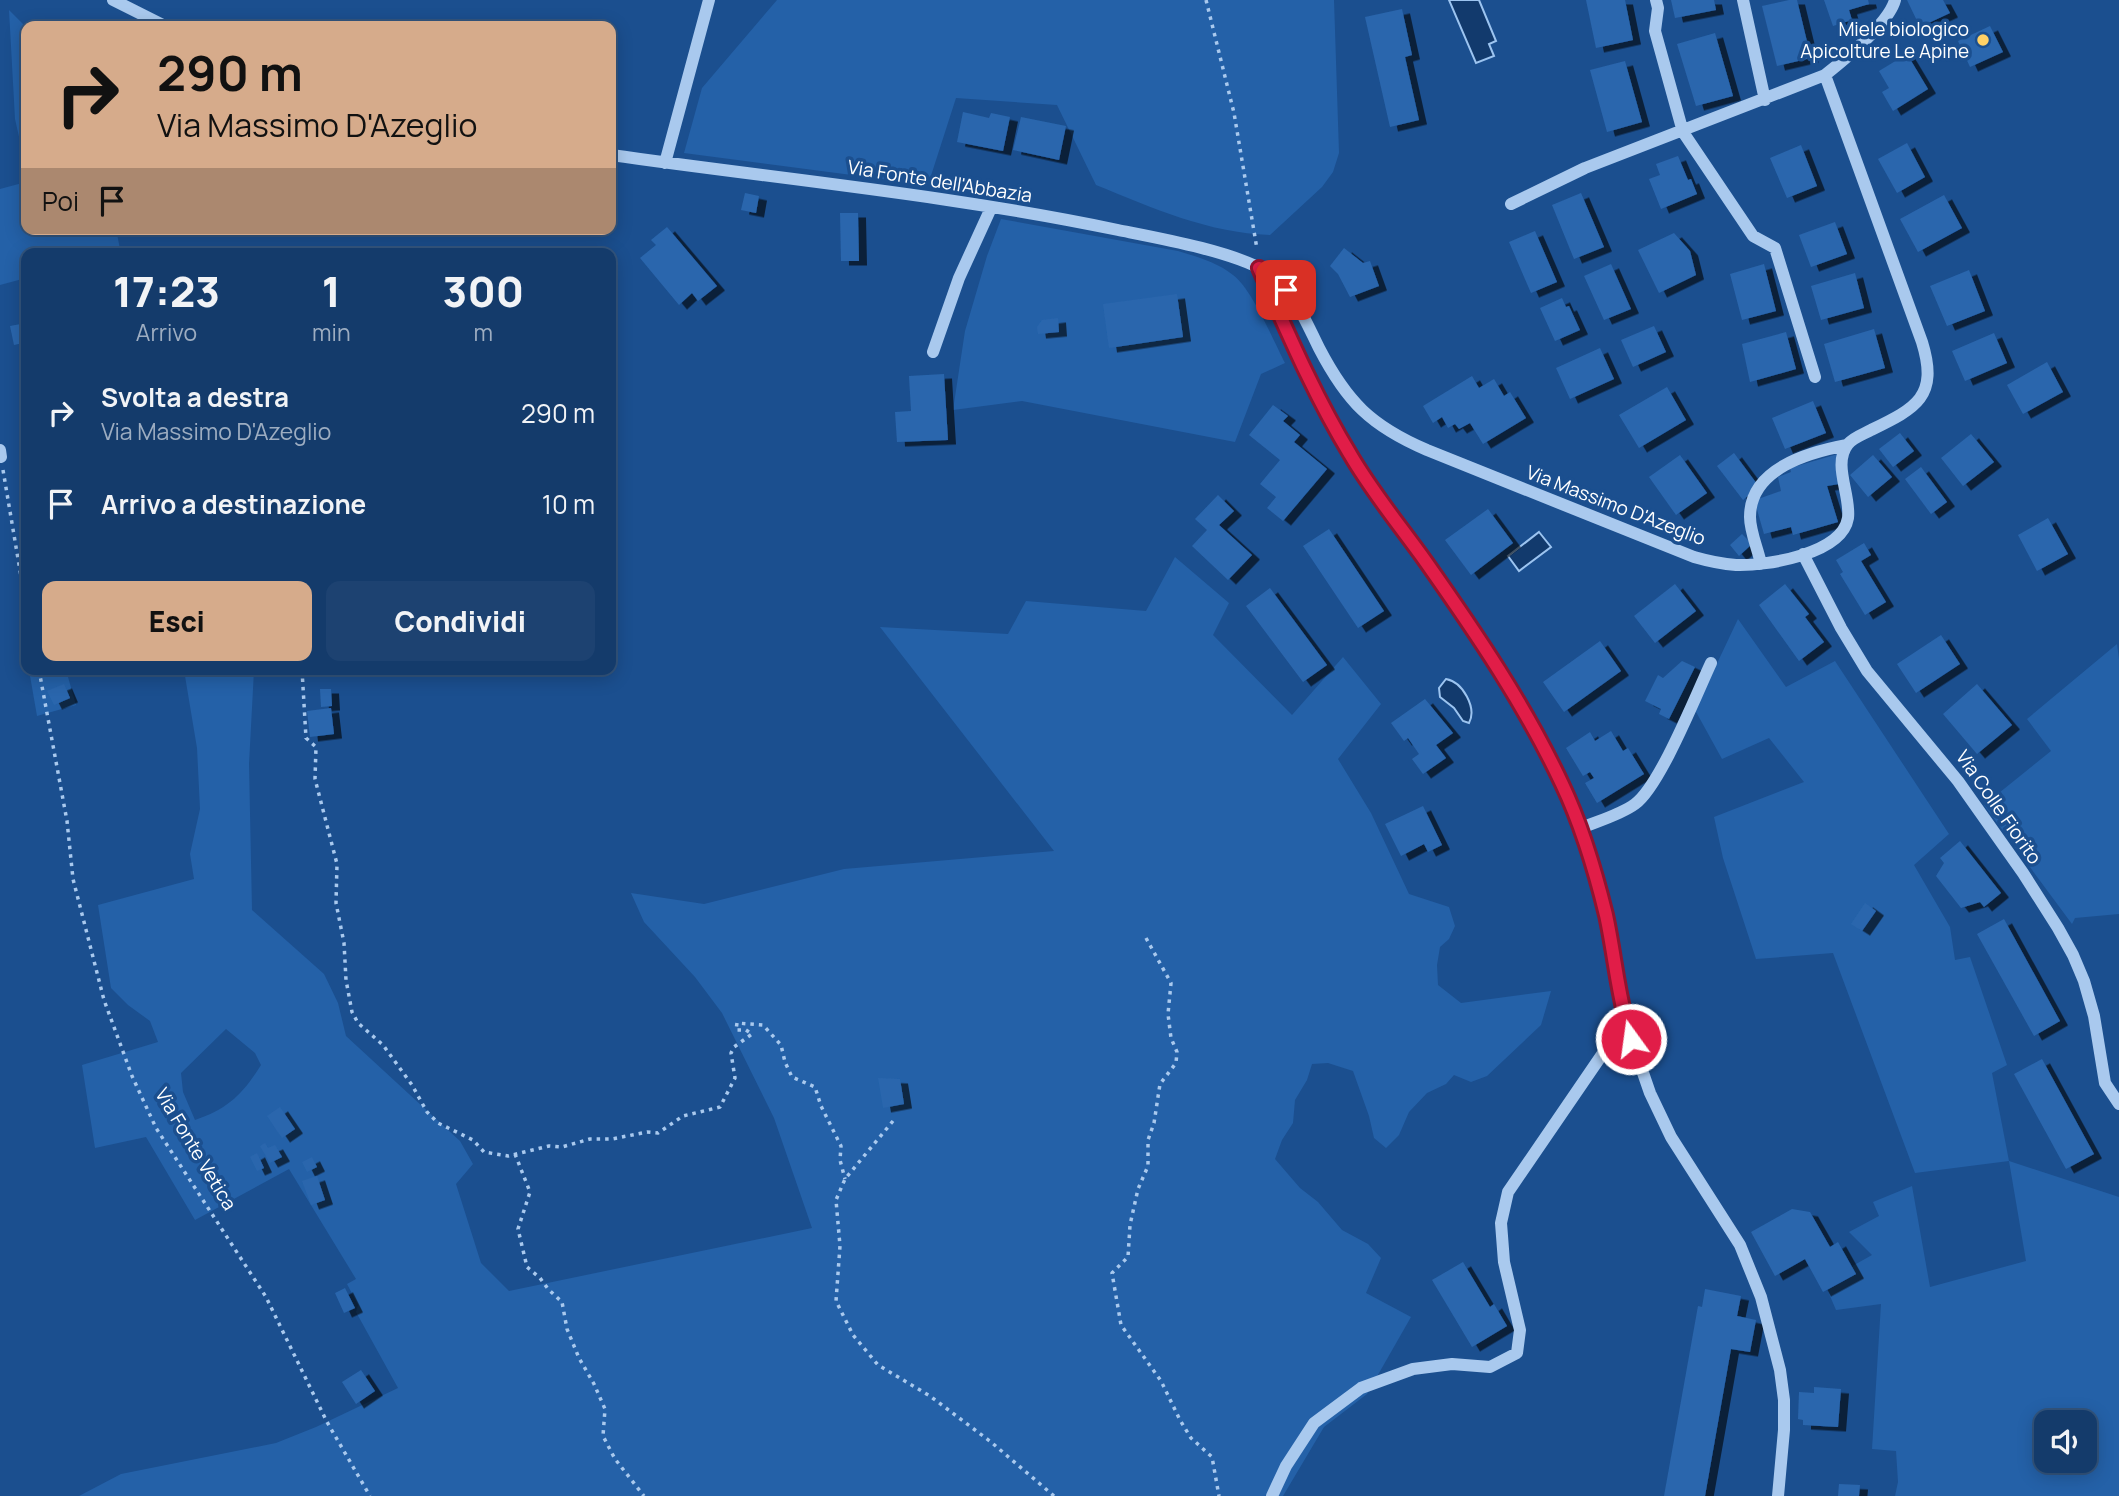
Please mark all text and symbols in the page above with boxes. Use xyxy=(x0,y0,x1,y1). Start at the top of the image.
place label: Miele biologico Apicolture Le Apine xyxy=(1800,16,1969,64)
marker: Miele biologico Apicolture Le Apine xyxy=(1975,32,1991,48)
text: 290 m xyxy=(157,39,303,106)
icon: right xyxy=(42,49,133,140)
text: Via Massimo D'Azeglio xyxy=(157,103,477,147)
street label: Via Fonte dell'Abbazia xyxy=(846,154,1034,208)
icon: arrive xyxy=(93,182,131,220)
text: Poi xyxy=(42,183,79,219)
pin xyxy=(1256,260,1316,320)
text: 17:23 xyxy=(113,262,220,320)
text: 1 xyxy=(322,262,341,320)
text: 300 xyxy=(443,262,524,320)
icon: arrive xyxy=(1267,271,1305,309)
text: Arrivo xyxy=(136,316,197,348)
text: min xyxy=(312,316,351,348)
text: m xyxy=(474,316,493,348)
text: Svolta a destra xyxy=(101,379,289,415)
icon: right xyxy=(42,394,80,432)
text: 290 m xyxy=(521,395,595,431)
text: Via Massimo D'Azeglio xyxy=(101,415,331,447)
street label: Via Massimo D'Azeglio xyxy=(1523,459,1709,551)
icon: arrive xyxy=(42,485,80,523)
text: Arrivo a destinazione xyxy=(101,486,366,522)
text: 10 m xyxy=(542,486,595,522)
button: Esci xyxy=(42,581,312,661)
button: Condividi xyxy=(326,581,595,661)
street label: Via Colle Fiorito xyxy=(1950,745,2048,869)
position arrow xyxy=(1594,1002,1668,1076)
street label: Via Fonte Vetica xyxy=(149,1083,243,1215)
map controls xyxy=(2034,1410,2097,1473)
button: sound xyxy=(2034,1410,2097,1473)

